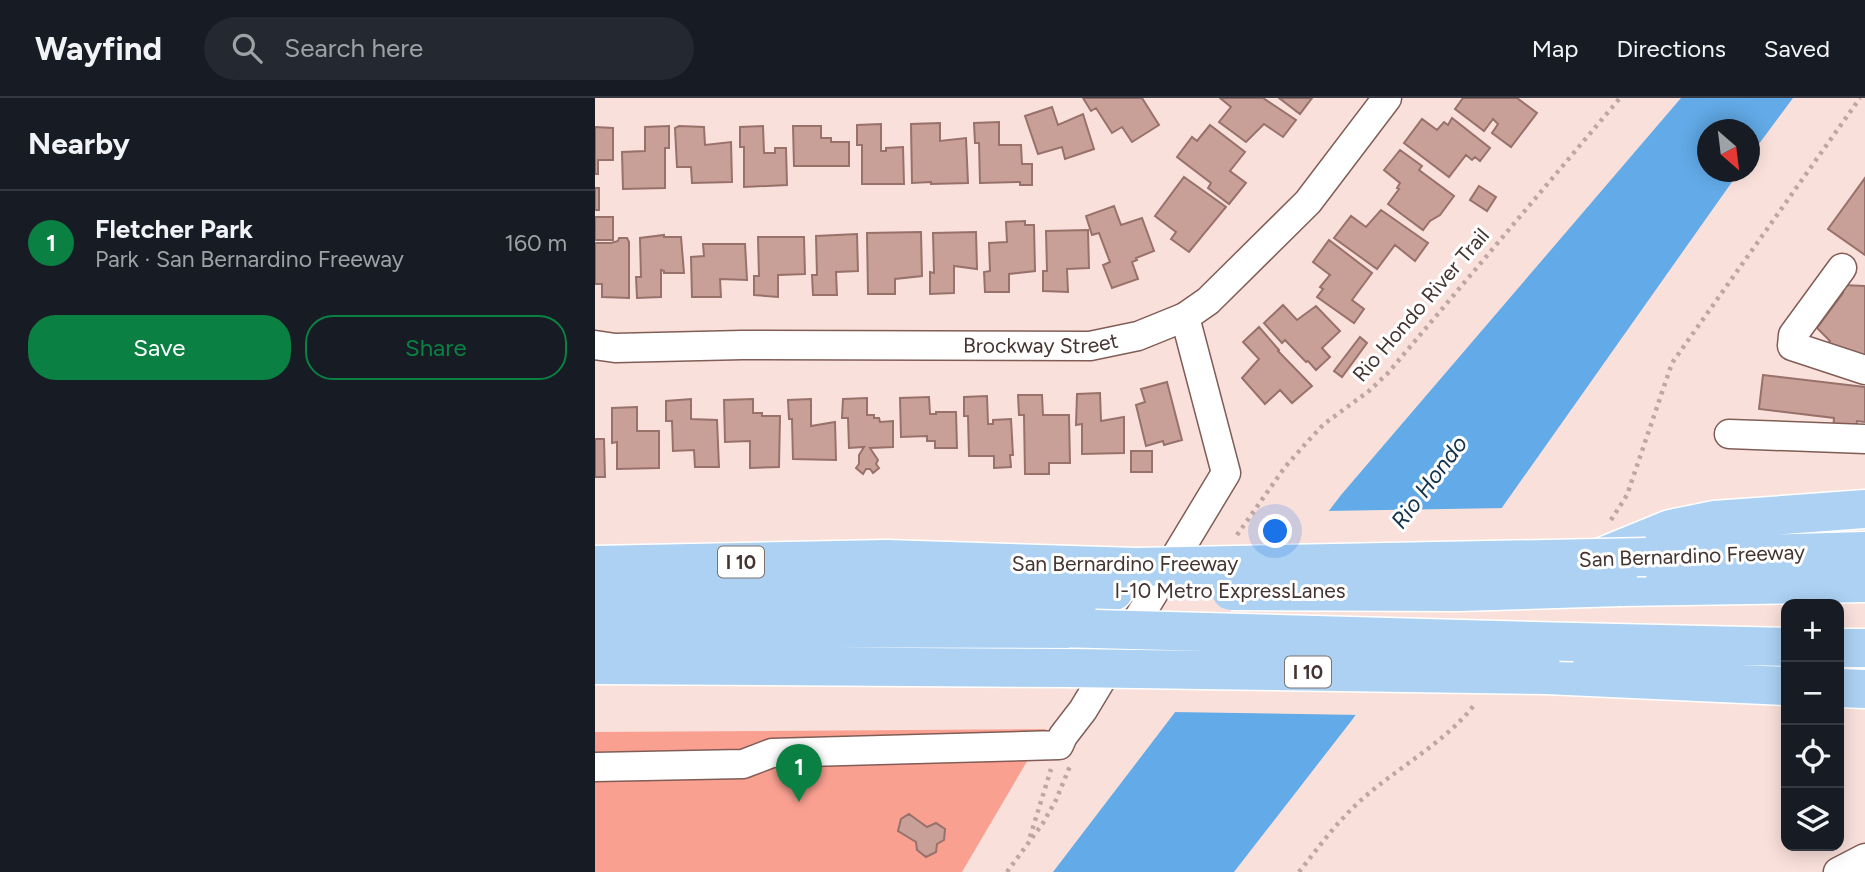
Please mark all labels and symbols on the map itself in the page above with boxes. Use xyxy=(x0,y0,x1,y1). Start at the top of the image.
north arrow xyxy=(1697,119,1760,182)
street label: Rio Hondo River Trail xyxy=(1347,223,1494,386)
street label: Brockway Street xyxy=(963,327,1120,358)
water label: Rio Hondo xyxy=(1385,430,1473,534)
your location xyxy=(1258,514,1292,548)
street label: San Bernardino Freeway xyxy=(1578,539,1806,572)
road number: I 10 xyxy=(718,547,764,578)
street label: San Bernardino Freeway xyxy=(1012,551,1238,576)
street label: I-10 Metro ExpressLanes xyxy=(1115,578,1345,603)
road number: I 10 xyxy=(1285,656,1331,688)
pin: 1 xyxy=(776,744,822,802)

